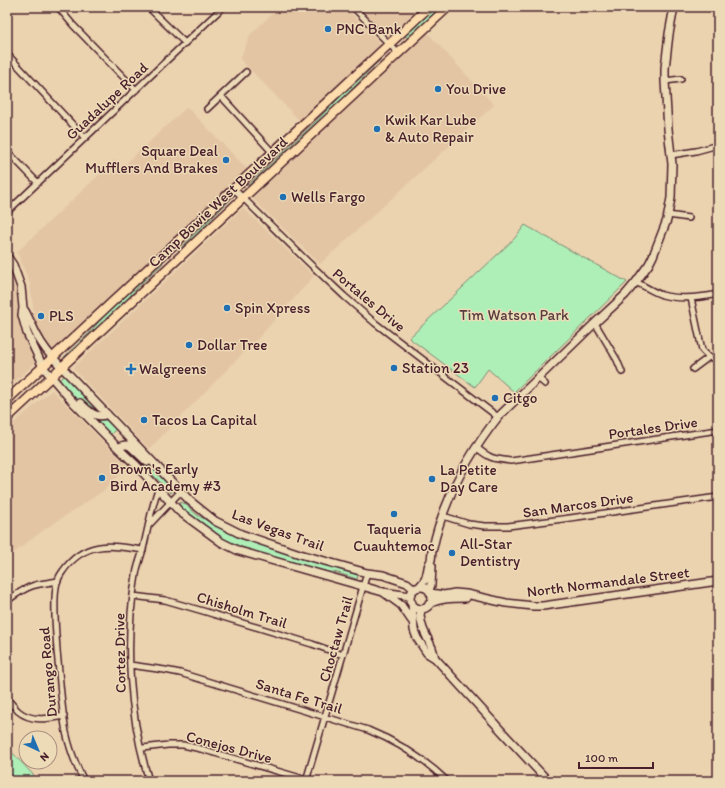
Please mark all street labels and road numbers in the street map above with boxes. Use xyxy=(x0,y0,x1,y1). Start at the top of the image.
street label: Guadalupe Road xyxy=(62,58,152,144)
street label: Camp Bowie West Boulevard xyxy=(145,133,291,271)
street label: Portales Drive xyxy=(329,264,409,336)
street label: Portales Drive xyxy=(607,413,699,443)
street label: San Marcos Drive xyxy=(522,488,634,522)
street label: Las Vegas Trail xyxy=(229,505,327,555)
street label: North Normandale Street xyxy=(526,563,691,601)
street label: Chisholm Trail xyxy=(195,588,290,633)
street label: Choctaw Trail xyxy=(315,593,357,684)
street label: Cortez Drive xyxy=(110,613,130,693)
street label: Durango Road xyxy=(35,625,61,718)
street label: Santa Fe Trail xyxy=(253,674,345,718)
street label: Conejos Drive xyxy=(184,727,274,767)

